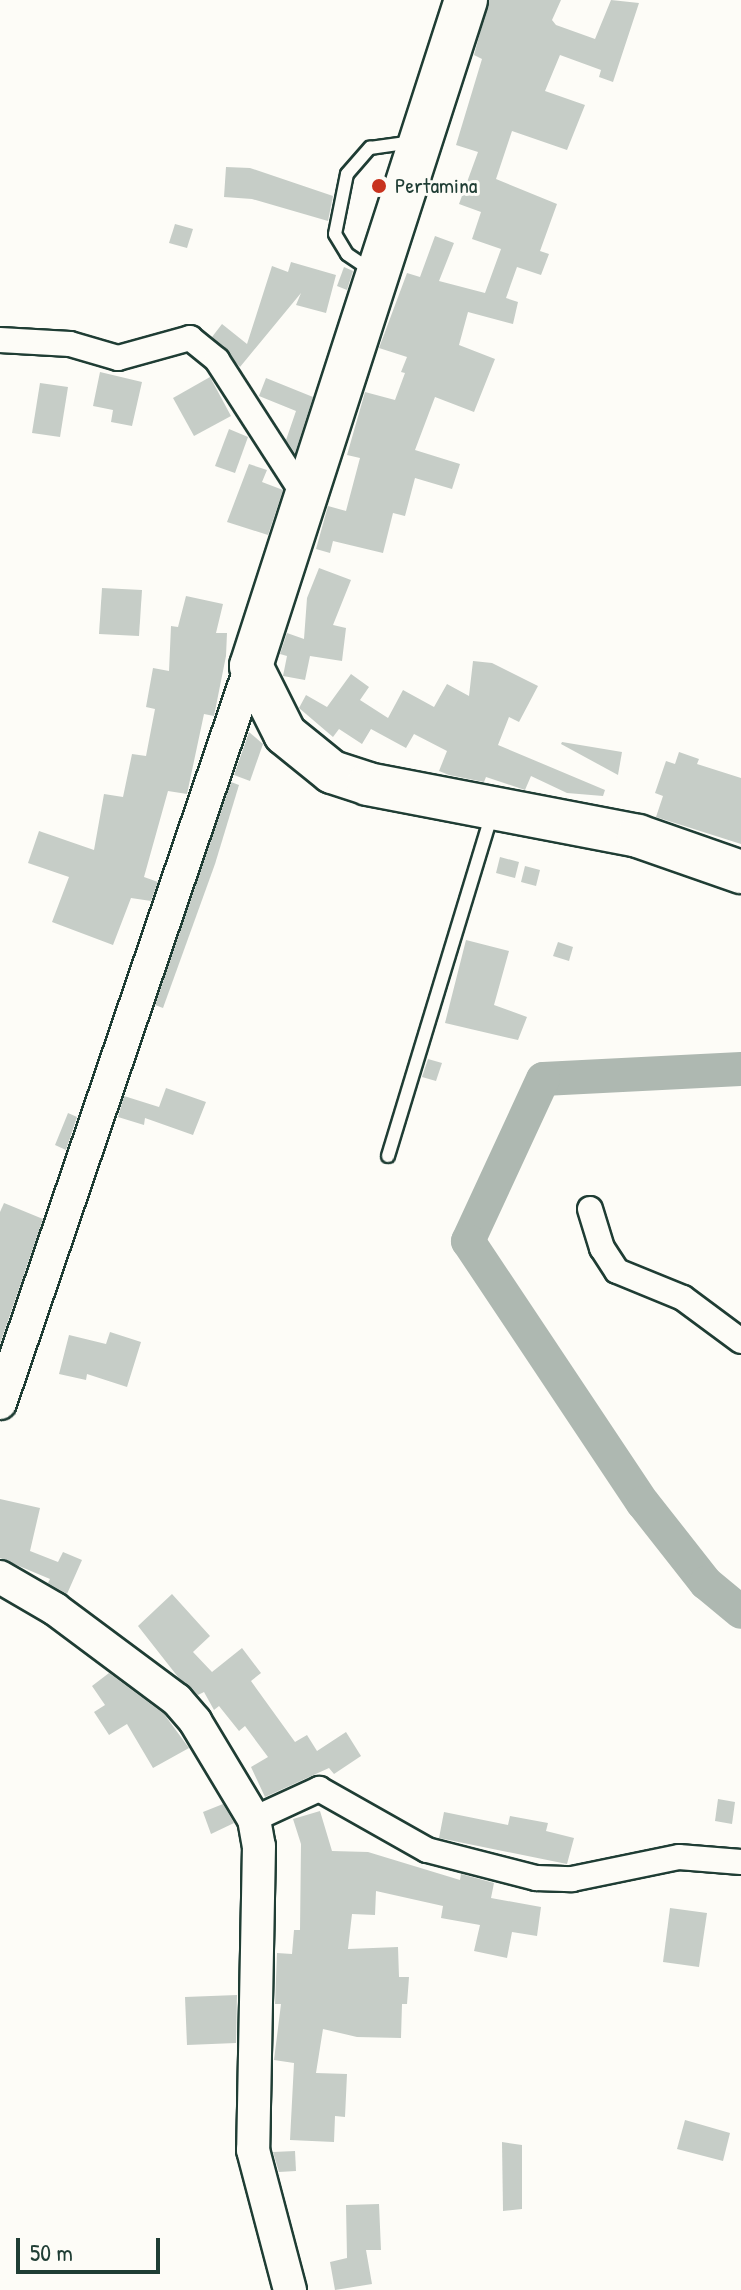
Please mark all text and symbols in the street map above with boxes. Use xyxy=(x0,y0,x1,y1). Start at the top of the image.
place label: Pertamina xyxy=(395,173,477,199)
marker: Pertamina xyxy=(370,177,388,195)
scale bar xyxy=(20,2222,164,2272)
text: 50 m xyxy=(30,2236,73,2268)

